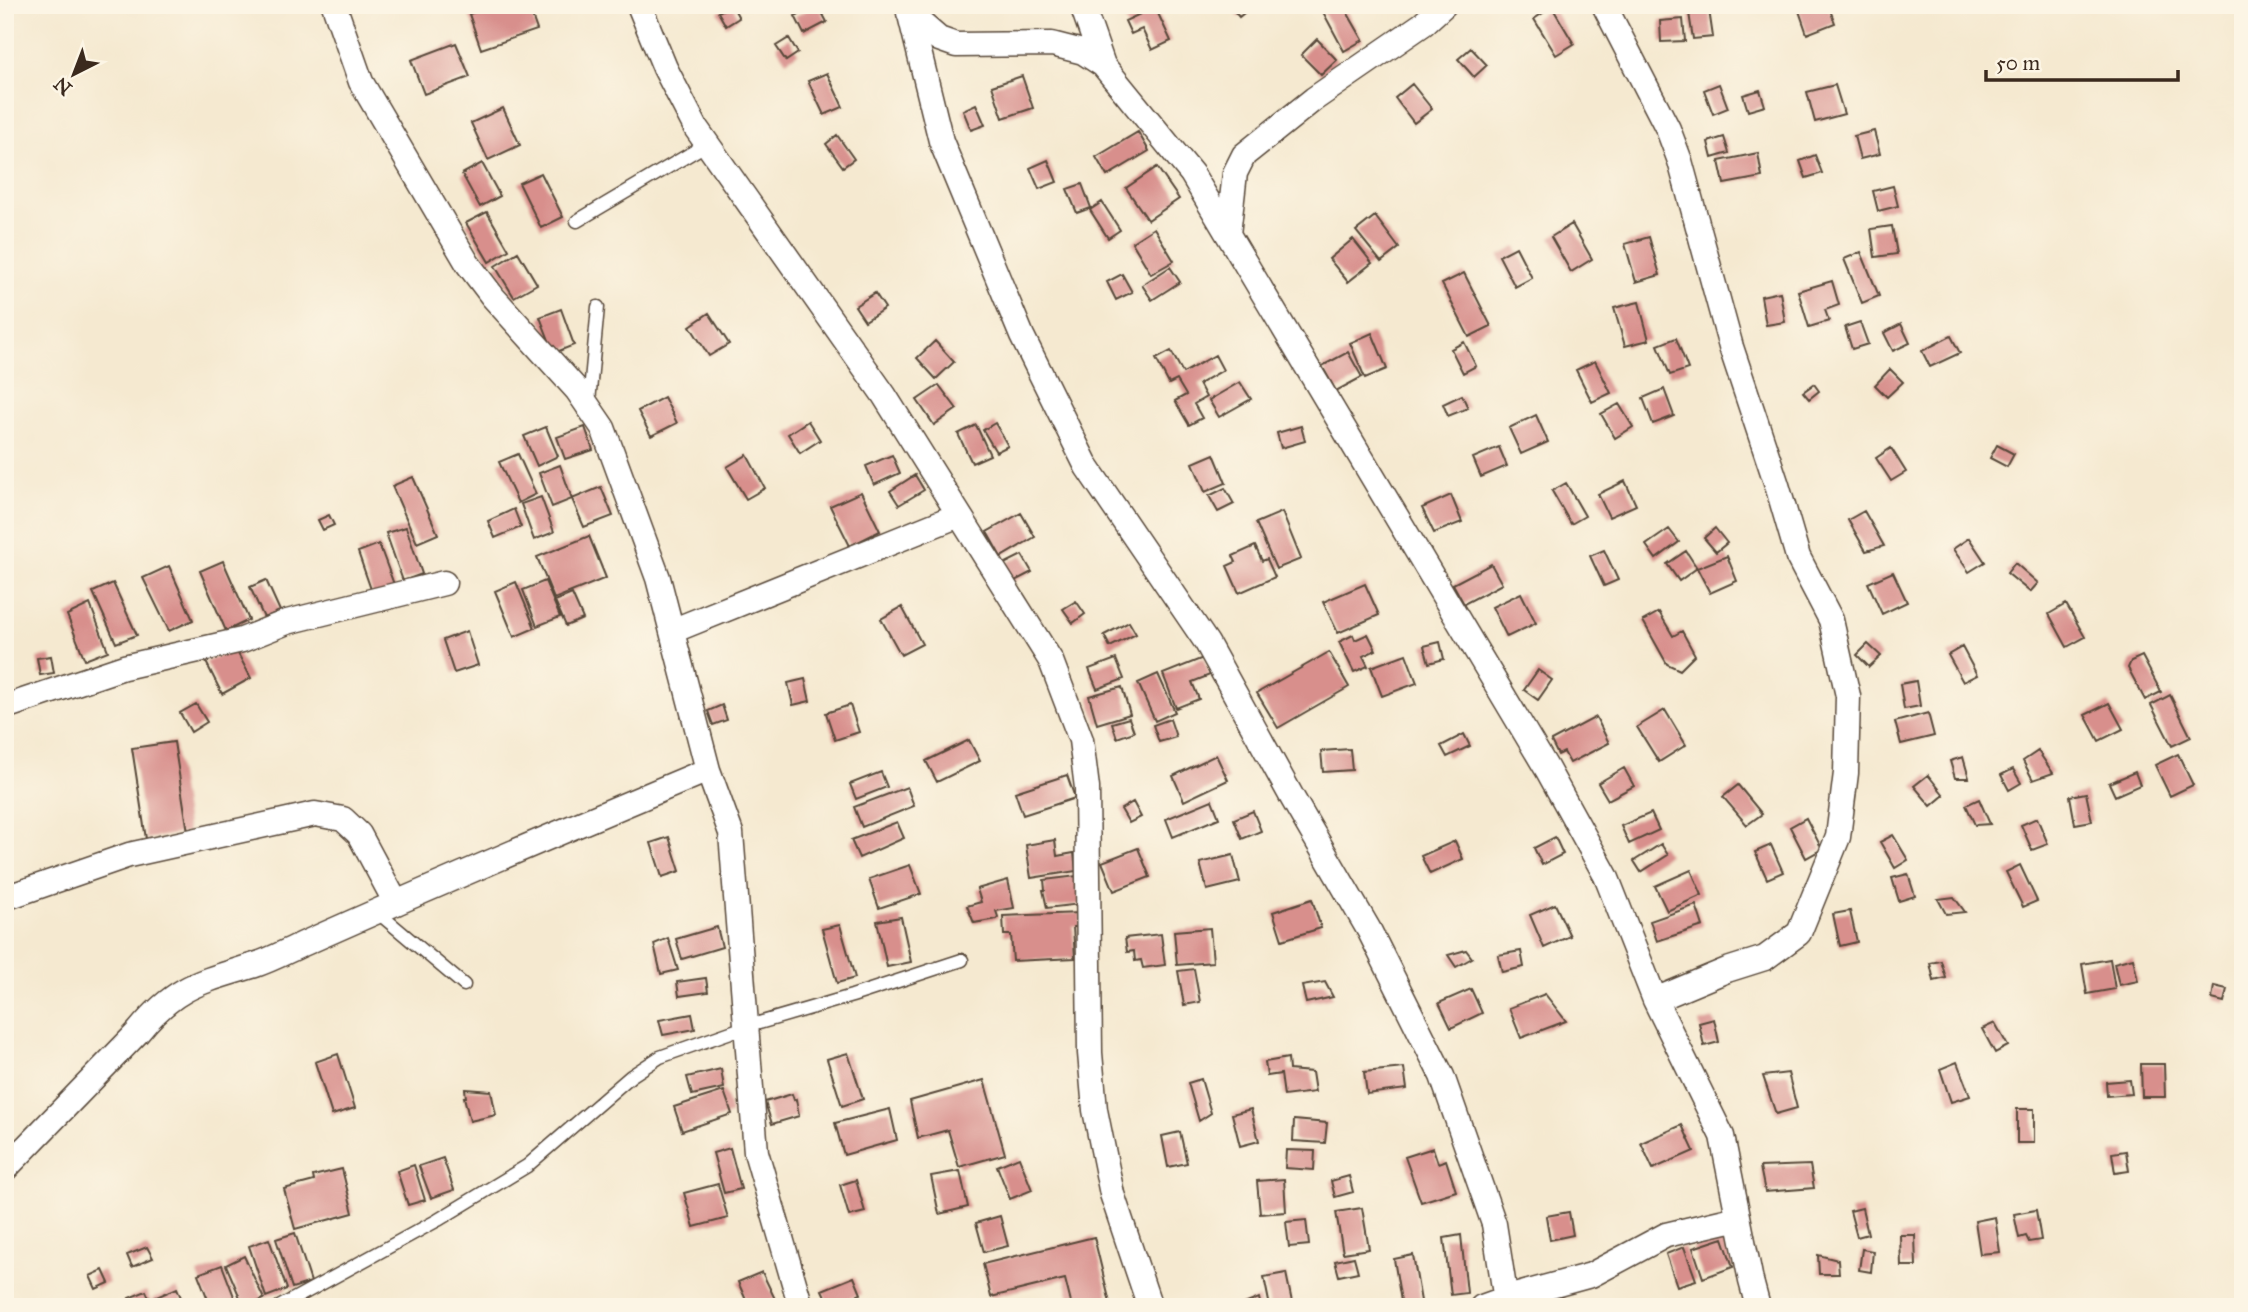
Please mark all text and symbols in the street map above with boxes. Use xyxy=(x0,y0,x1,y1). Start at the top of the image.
north arrow xyxy=(38,38,108,108)
scale bar xyxy=(1986,38,2178,82)
text: 50 m xyxy=(1996,50,2041,76)
text: N xyxy=(49,72,77,100)

